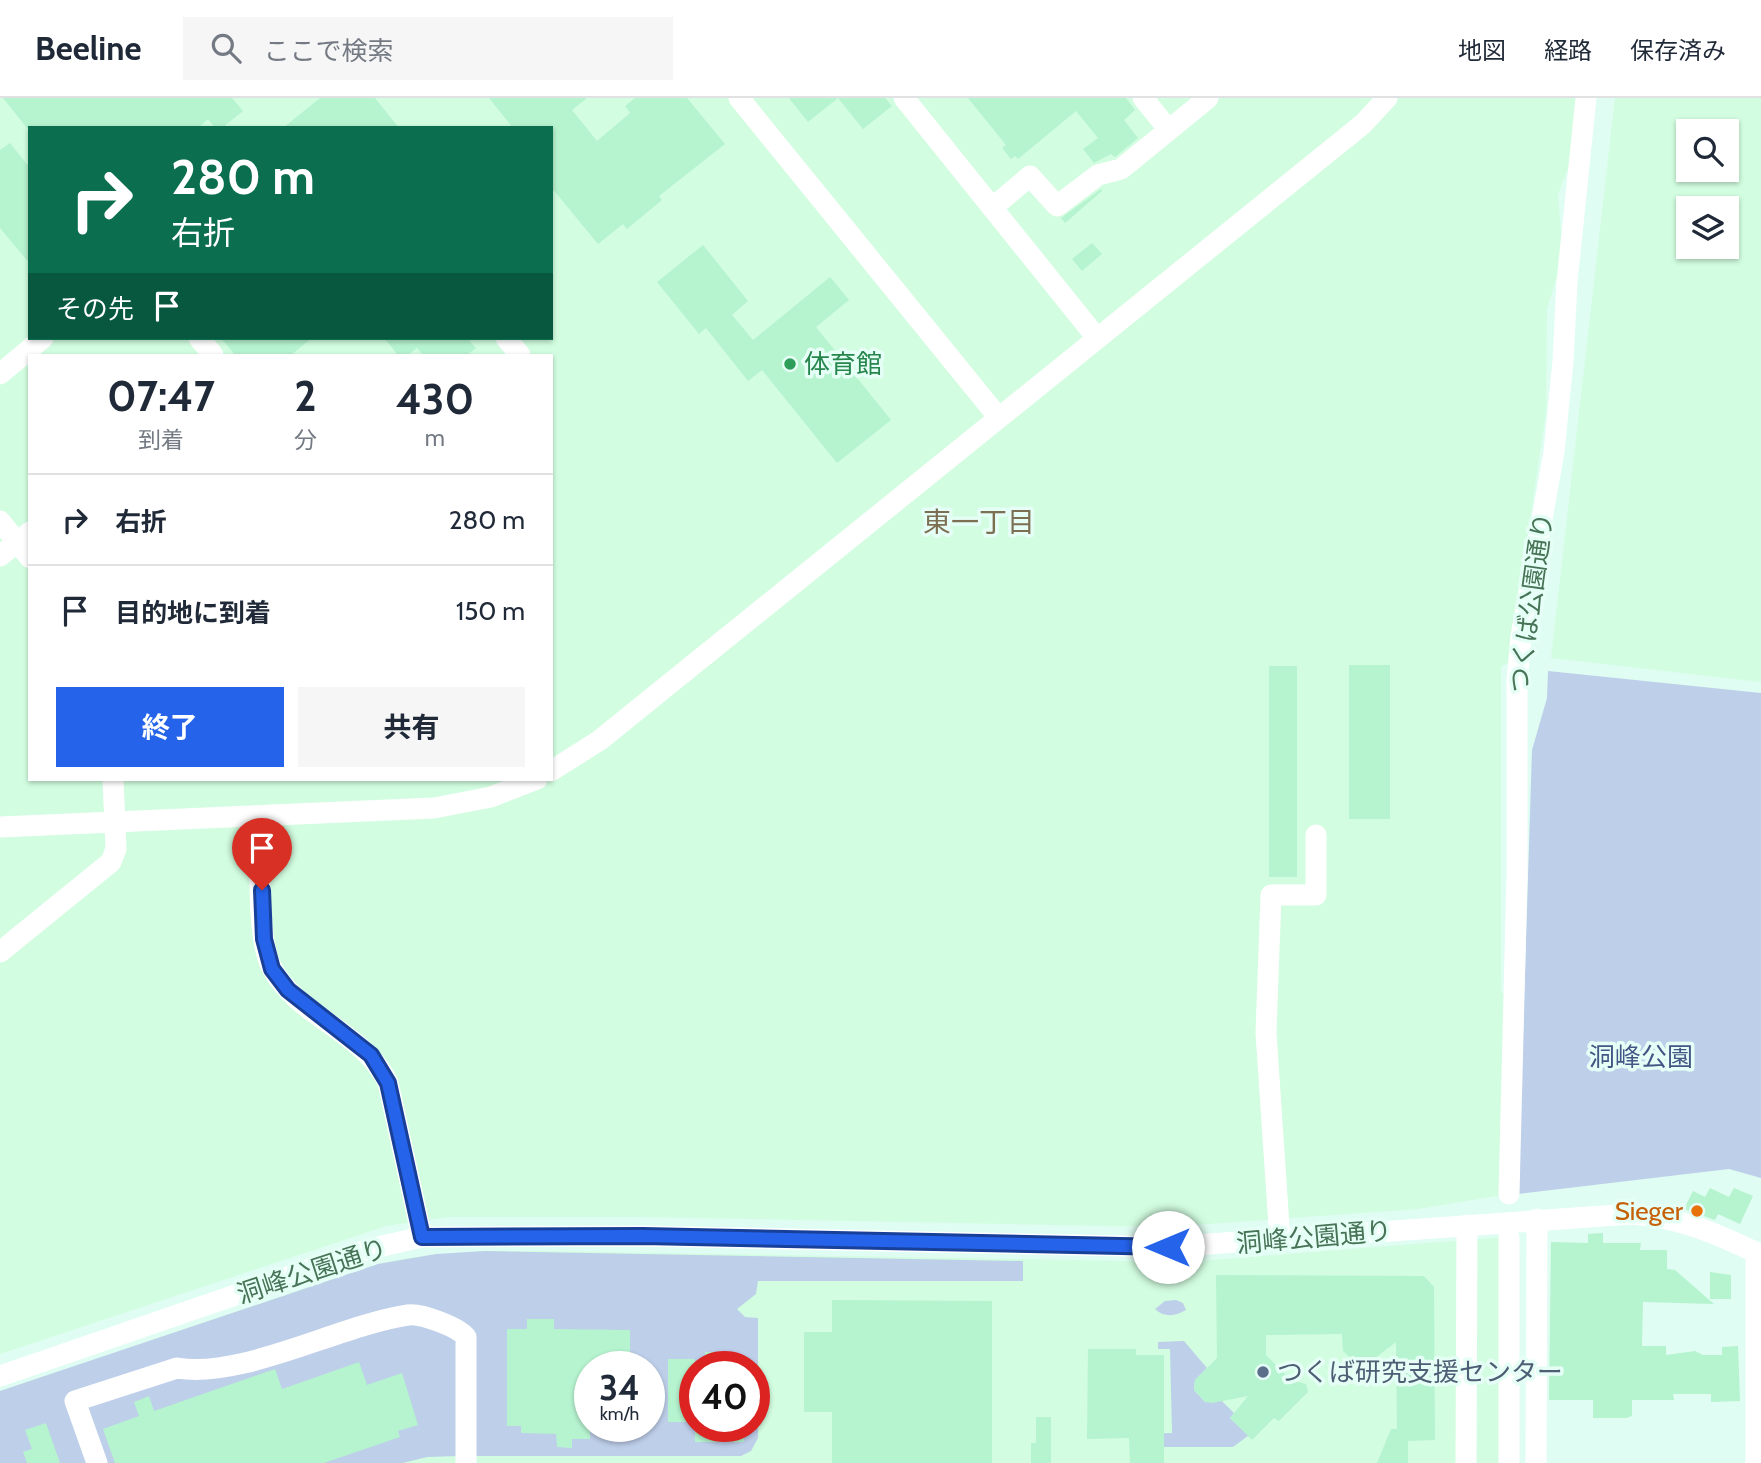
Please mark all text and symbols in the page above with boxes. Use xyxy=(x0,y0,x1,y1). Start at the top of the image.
search box xyxy=(183,17,673,80)
text: Beeline xyxy=(35,28,141,68)
icon: search xyxy=(207,29,245,67)
text: ここで検索 xyxy=(263,35,393,67)
text: 地図 xyxy=(1458,36,1506,65)
text: 経路 xyxy=(1544,36,1592,65)
text: 保存済み xyxy=(1630,36,1726,65)
map controls xyxy=(1676,119,1739,259)
button: search xyxy=(1676,119,1739,182)
text: 280 m xyxy=(171,147,315,206)
icon: right xyxy=(56,154,147,245)
button: layers xyxy=(1676,196,1739,259)
text: 右折 xyxy=(171,213,235,252)
icon: arrive xyxy=(148,287,186,325)
text: その先 xyxy=(56,293,134,325)
place label: 体育館 xyxy=(804,348,882,380)
marker: 体育館 xyxy=(782,356,798,372)
text: 07:47 xyxy=(107,370,215,422)
text: 2 xyxy=(294,370,316,422)
text: 430 xyxy=(396,373,474,425)
text: m xyxy=(425,424,445,452)
text: 到着 xyxy=(138,426,184,454)
text: 分 xyxy=(294,426,317,454)
icon: right xyxy=(56,501,94,539)
text: 280 m xyxy=(449,504,525,536)
district label: 東一丁目 xyxy=(923,505,1035,539)
text: 右折 xyxy=(115,506,167,538)
street label: つくば公園通り xyxy=(1502,511,1560,695)
icon: arrive xyxy=(56,592,94,630)
text: 150 m xyxy=(456,595,525,627)
text: 目的地に到着 xyxy=(115,597,271,629)
button: 終了 xyxy=(56,687,284,767)
button: 共有 xyxy=(298,687,525,767)
pin xyxy=(232,818,292,890)
icon: arrive xyxy=(243,829,281,867)
park label: 洞峰公園 xyxy=(1589,1041,1693,1073)
place label: Sieger xyxy=(1615,1195,1684,1227)
marker: Sieger xyxy=(1689,1203,1705,1219)
position arrow xyxy=(1131,1210,1205,1284)
street label: 洞峰公園通り xyxy=(1235,1214,1393,1260)
street label: 洞峰公園通り xyxy=(233,1232,391,1310)
speed limit sign: 40 xyxy=(679,1351,770,1442)
place label: つくば研究支援センター xyxy=(1277,1356,1563,1388)
marker: つくば研究支援センター xyxy=(1255,1364,1271,1380)
text: 34 xyxy=(599,1366,640,1409)
text: km/h xyxy=(600,1403,639,1425)

